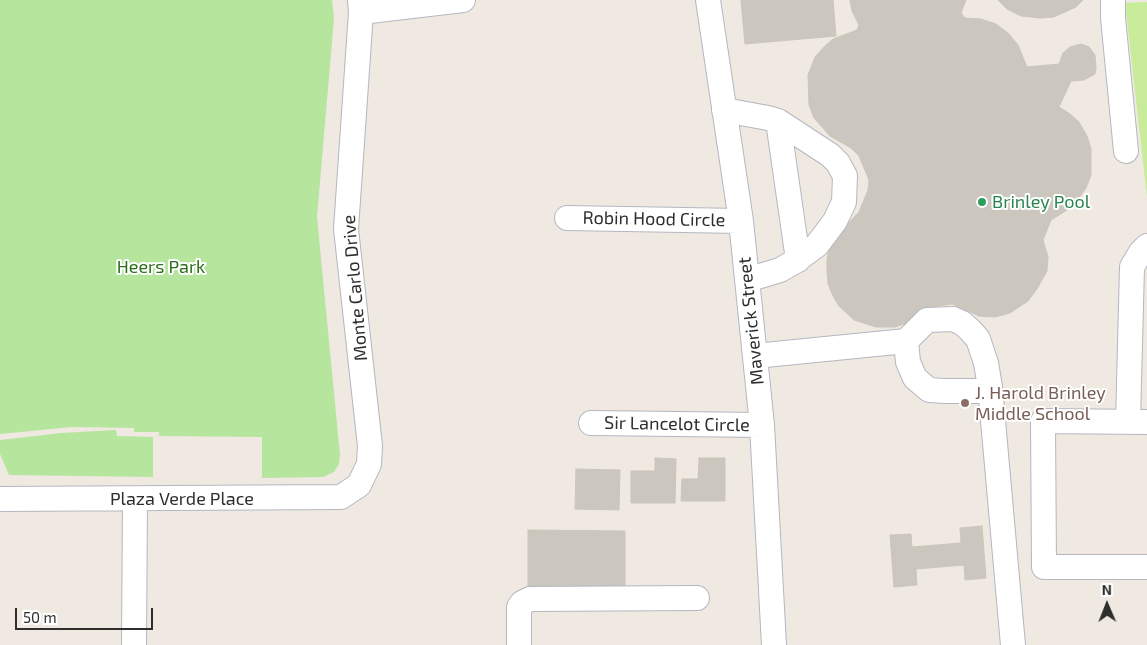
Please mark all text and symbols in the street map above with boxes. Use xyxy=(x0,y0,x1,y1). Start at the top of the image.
place label: Brinley Pool xyxy=(992,191,1090,213)
marker: Brinley Pool xyxy=(976,196,988,208)
street label: Robin Hood Circle xyxy=(582,207,726,231)
street label: Monte Carlo Drive xyxy=(338,214,372,362)
park label: Heers Park xyxy=(117,256,205,278)
street label: Maverick Street xyxy=(734,256,768,386)
place label: J. Harold Brinley Middle School xyxy=(975,382,1106,424)
marker: J. Harold Brinley Middle School xyxy=(959,397,971,409)
street label: Sir Lancelot Circle xyxy=(604,412,750,436)
street label: Plaza Verde Place xyxy=(110,488,254,510)
north arrow xyxy=(1082,580,1132,630)
text: N xyxy=(1102,581,1112,598)
scale bar xyxy=(18,598,155,630)
text: 50 m xyxy=(23,608,57,626)

